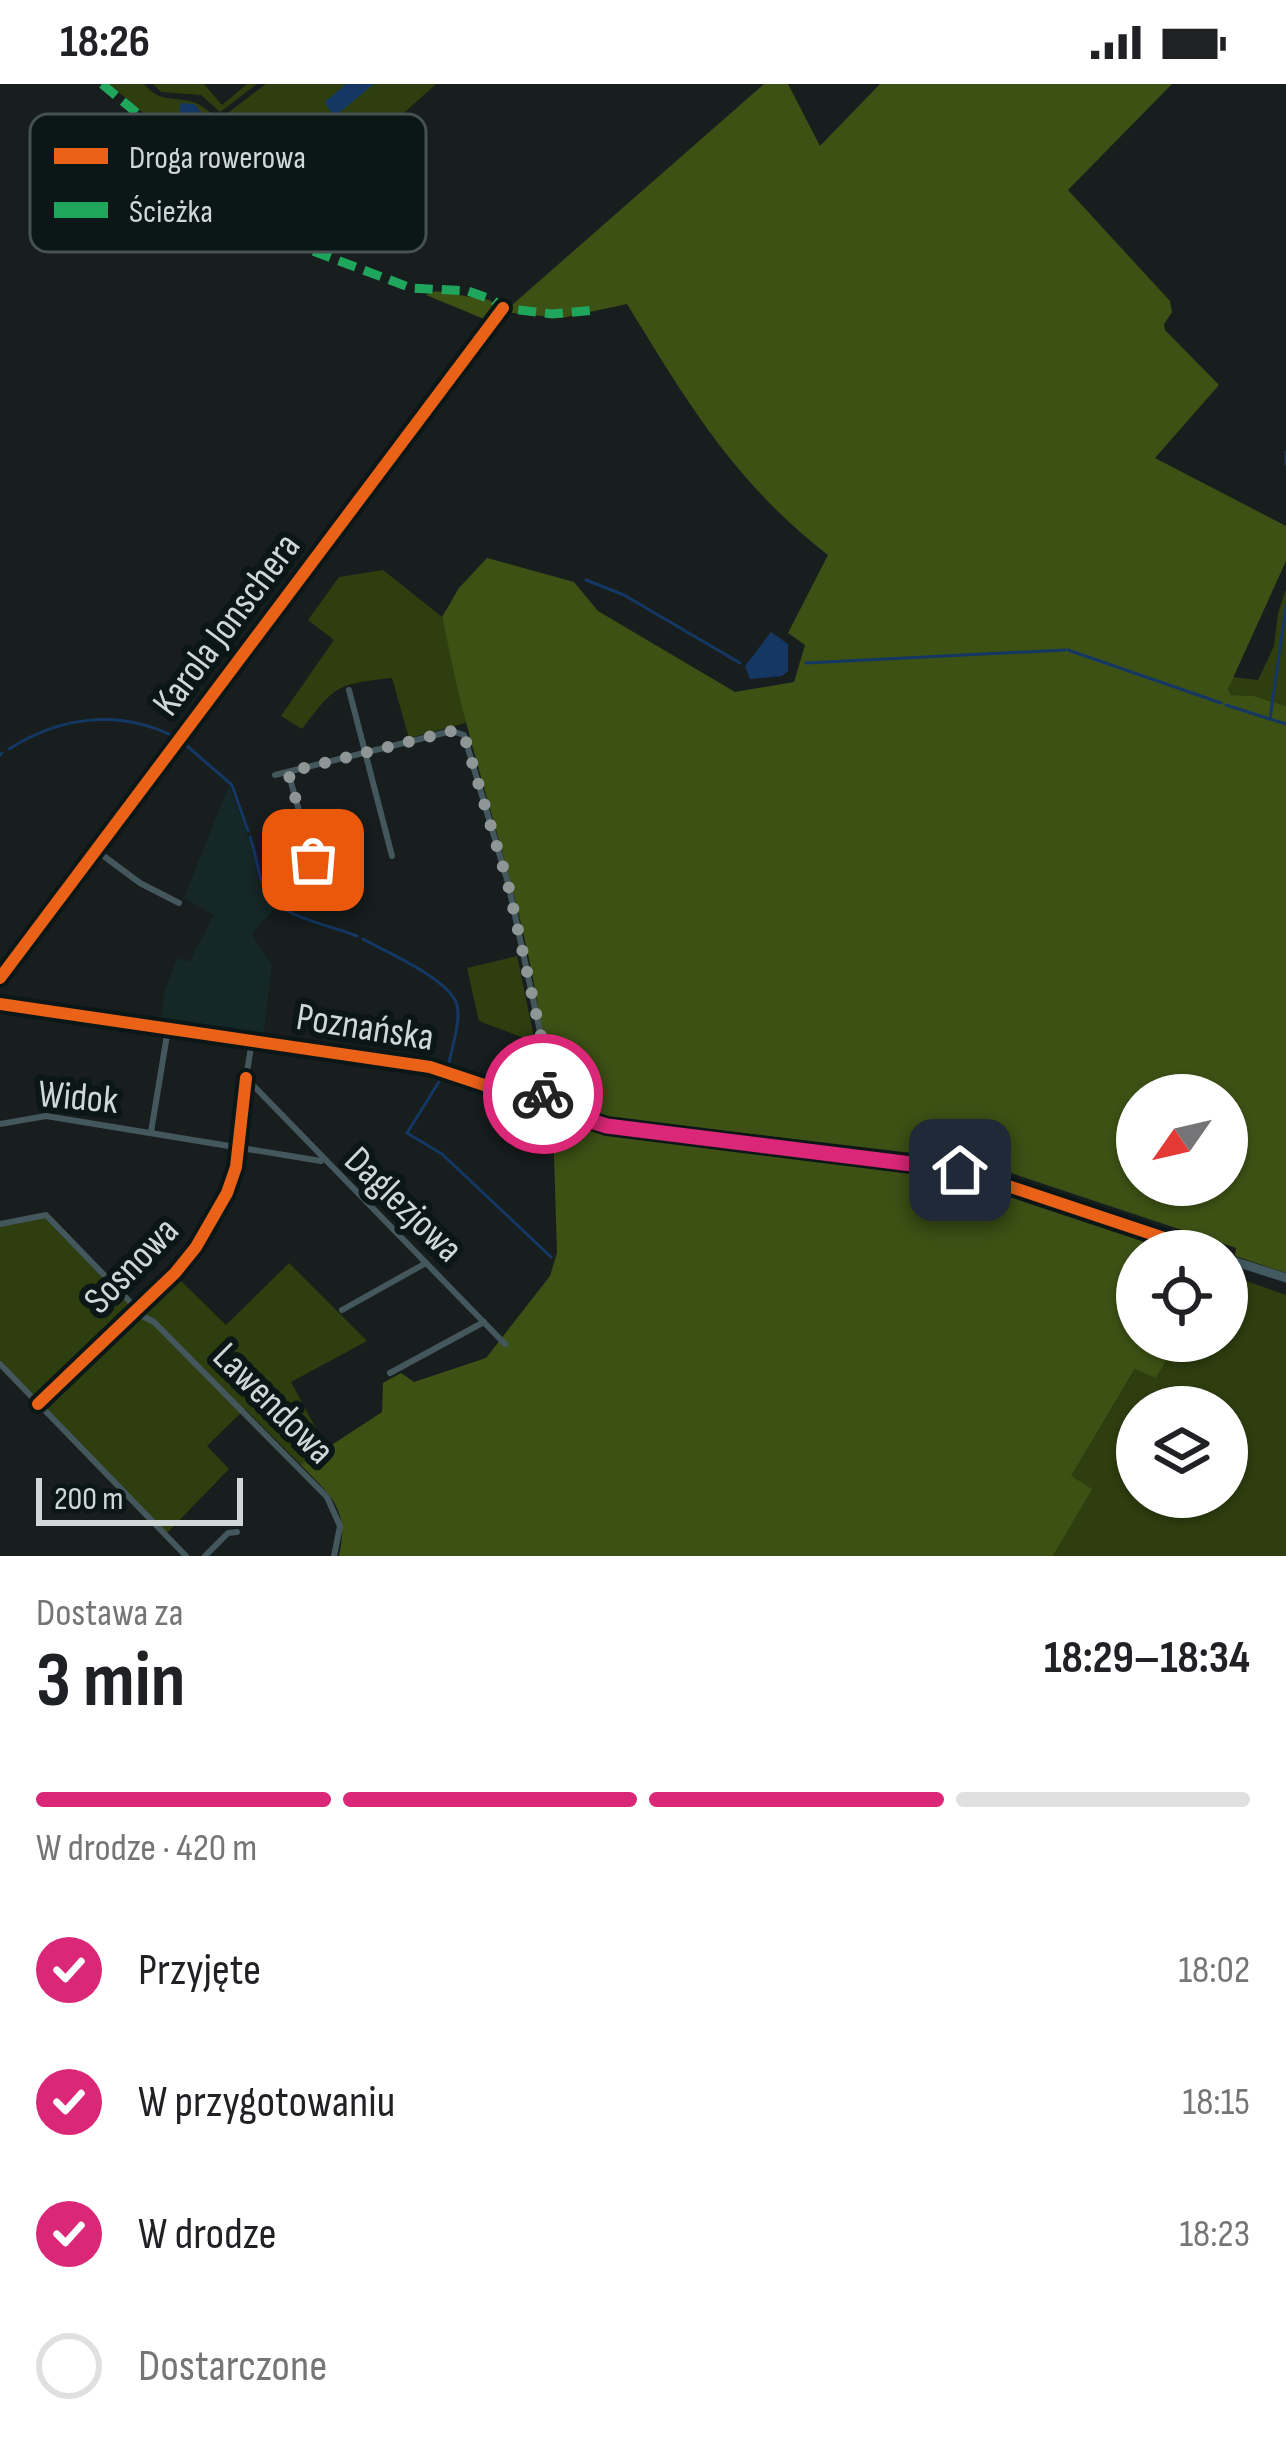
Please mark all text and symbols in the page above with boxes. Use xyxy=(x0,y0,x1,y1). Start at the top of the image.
text: 18:26 xyxy=(60,15,150,70)
legend xyxy=(30,114,426,252)
text: Droga rowerowa xyxy=(129,138,306,178)
text: Ścieżka xyxy=(129,192,213,232)
street label: Karola Jonschera xyxy=(143,525,311,725)
pin xyxy=(262,809,364,911)
icon: bag xyxy=(280,827,346,893)
street label: Poznańska xyxy=(293,994,437,1062)
courier xyxy=(483,1034,603,1154)
icon: bike xyxy=(510,1061,576,1127)
street label: Widok xyxy=(36,1071,120,1125)
north arrow xyxy=(1116,1074,1248,1206)
map controls xyxy=(1116,1074,1248,1518)
pin xyxy=(909,1119,1011,1221)
street label: Daglezjowa xyxy=(334,1137,472,1273)
icon: home xyxy=(927,1137,993,1203)
street label: Sosnowa xyxy=(75,1208,189,1324)
button: locate xyxy=(1116,1230,1248,1362)
street label: Lawendowa xyxy=(203,1334,343,1474)
button: layers xyxy=(1116,1386,1248,1518)
scale bar xyxy=(36,1472,243,1525)
text: 200 m xyxy=(54,1479,123,1519)
text: Dostawa za xyxy=(36,1590,184,1637)
text: 18:29–18:34 xyxy=(1044,1631,1250,1686)
text: 3 min xyxy=(36,1635,185,1728)
text: W drodze · 420 m xyxy=(36,1825,257,1872)
icon: check xyxy=(36,1937,102,2003)
text: Przyjęte xyxy=(138,1943,261,1998)
text: 18:02 xyxy=(1178,1947,1250,1994)
icon: check xyxy=(36,2069,102,2135)
text: W przygotowaniu xyxy=(138,2075,395,2130)
text: 18:15 xyxy=(1183,2079,1250,2126)
icon: check xyxy=(36,2201,102,2267)
text: W drodze xyxy=(138,2207,276,2262)
text: 18:23 xyxy=(1179,2211,1250,2258)
text: Dostarczone xyxy=(138,2339,327,2394)

